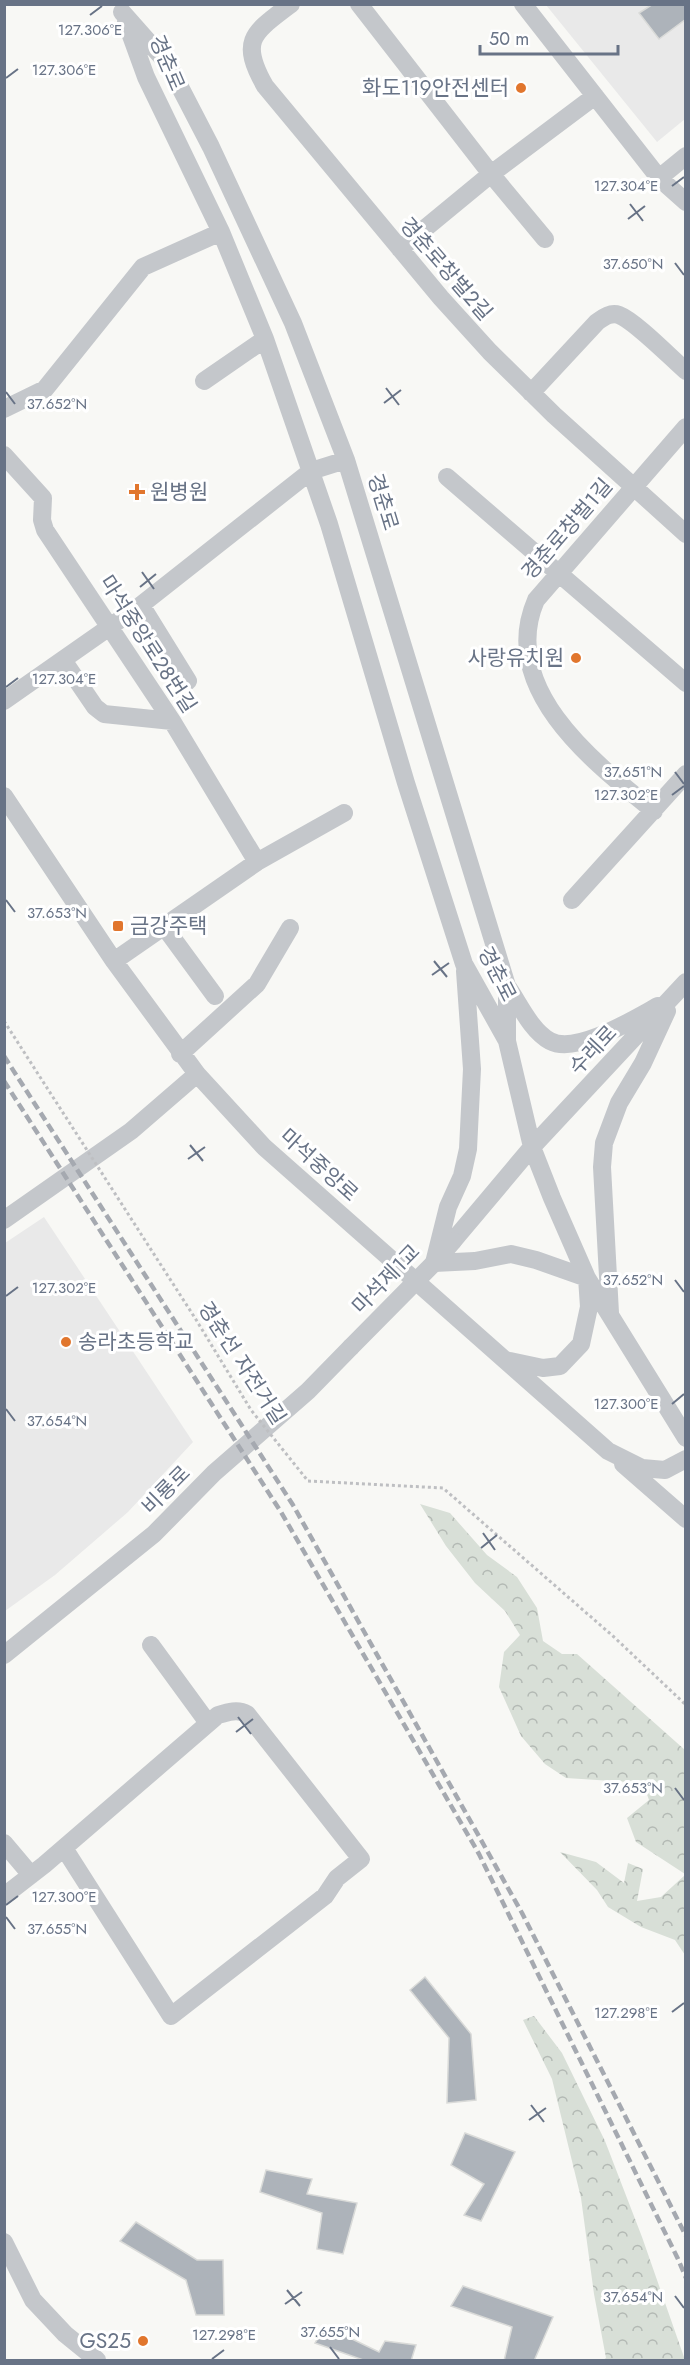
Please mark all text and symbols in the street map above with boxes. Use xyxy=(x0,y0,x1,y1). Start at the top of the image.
scale bar xyxy=(480,18,618,56)
text: 127.306°E xyxy=(58,19,122,41)
text: 50 m xyxy=(489,26,529,52)
street label: 경춘로 xyxy=(142,30,192,96)
text: 127.306°E xyxy=(32,59,96,81)
place label: 화도119안전센터 xyxy=(362,73,509,103)
marker: 화도119안전센터 xyxy=(514,81,528,95)
text: 127.304°E xyxy=(594,175,658,197)
street label: 경춘로창벌2길 xyxy=(393,211,499,327)
text: 37.650°N xyxy=(603,253,663,275)
text: 37.652°N xyxy=(27,393,87,415)
street label: 경춘로 xyxy=(360,470,406,534)
street label: 경춘로창벌1길 xyxy=(515,472,619,586)
place label: 원병원 xyxy=(150,477,208,507)
marker: 원병원 xyxy=(128,483,146,501)
street label: 마석중앙로28번길 xyxy=(92,569,204,719)
place label: 사랑유치원 xyxy=(467,643,564,673)
marker: 사랑유치원 xyxy=(569,651,583,665)
text: 127.304°E xyxy=(32,668,96,690)
text: 37.651°N xyxy=(604,761,662,783)
text: 127.302°E xyxy=(594,784,658,806)
text: 37.653°N xyxy=(27,902,87,924)
place label: 금강주택 xyxy=(130,911,207,941)
marker: 금강주택 xyxy=(111,919,125,933)
street label: 경춘로 xyxy=(470,941,524,1007)
street label: 수레로 xyxy=(562,1019,624,1081)
street label: 마석중앙로 xyxy=(273,1122,365,1208)
street label: 마석제1교 xyxy=(345,1237,427,1321)
text: 37.652°N xyxy=(603,1269,663,1291)
text: 127.302°E xyxy=(32,1277,96,1299)
street label: 경춘선 자전거길 xyxy=(191,1295,293,1431)
place label: 송라초등학교 xyxy=(78,1327,194,1357)
marker: 송라초등학교 xyxy=(59,1335,73,1349)
text: 127.300°E xyxy=(594,1393,658,1415)
text: 37.654°N xyxy=(27,1410,87,1432)
street label: 비룡로 xyxy=(135,1459,197,1521)
text: 37.653°N xyxy=(603,1777,663,1799)
text: 127.300°E xyxy=(32,1886,96,1908)
text: 37.655°N xyxy=(27,1918,87,1940)
text: 127.298°E xyxy=(594,2002,658,2024)
text: 37.654°N xyxy=(603,2286,663,2308)
text: 37.655°N xyxy=(300,2321,360,2343)
text: 127.298°E xyxy=(192,2324,256,2346)
place label: GS25 xyxy=(79,2326,131,2356)
marker: GS25 xyxy=(136,2334,150,2348)

